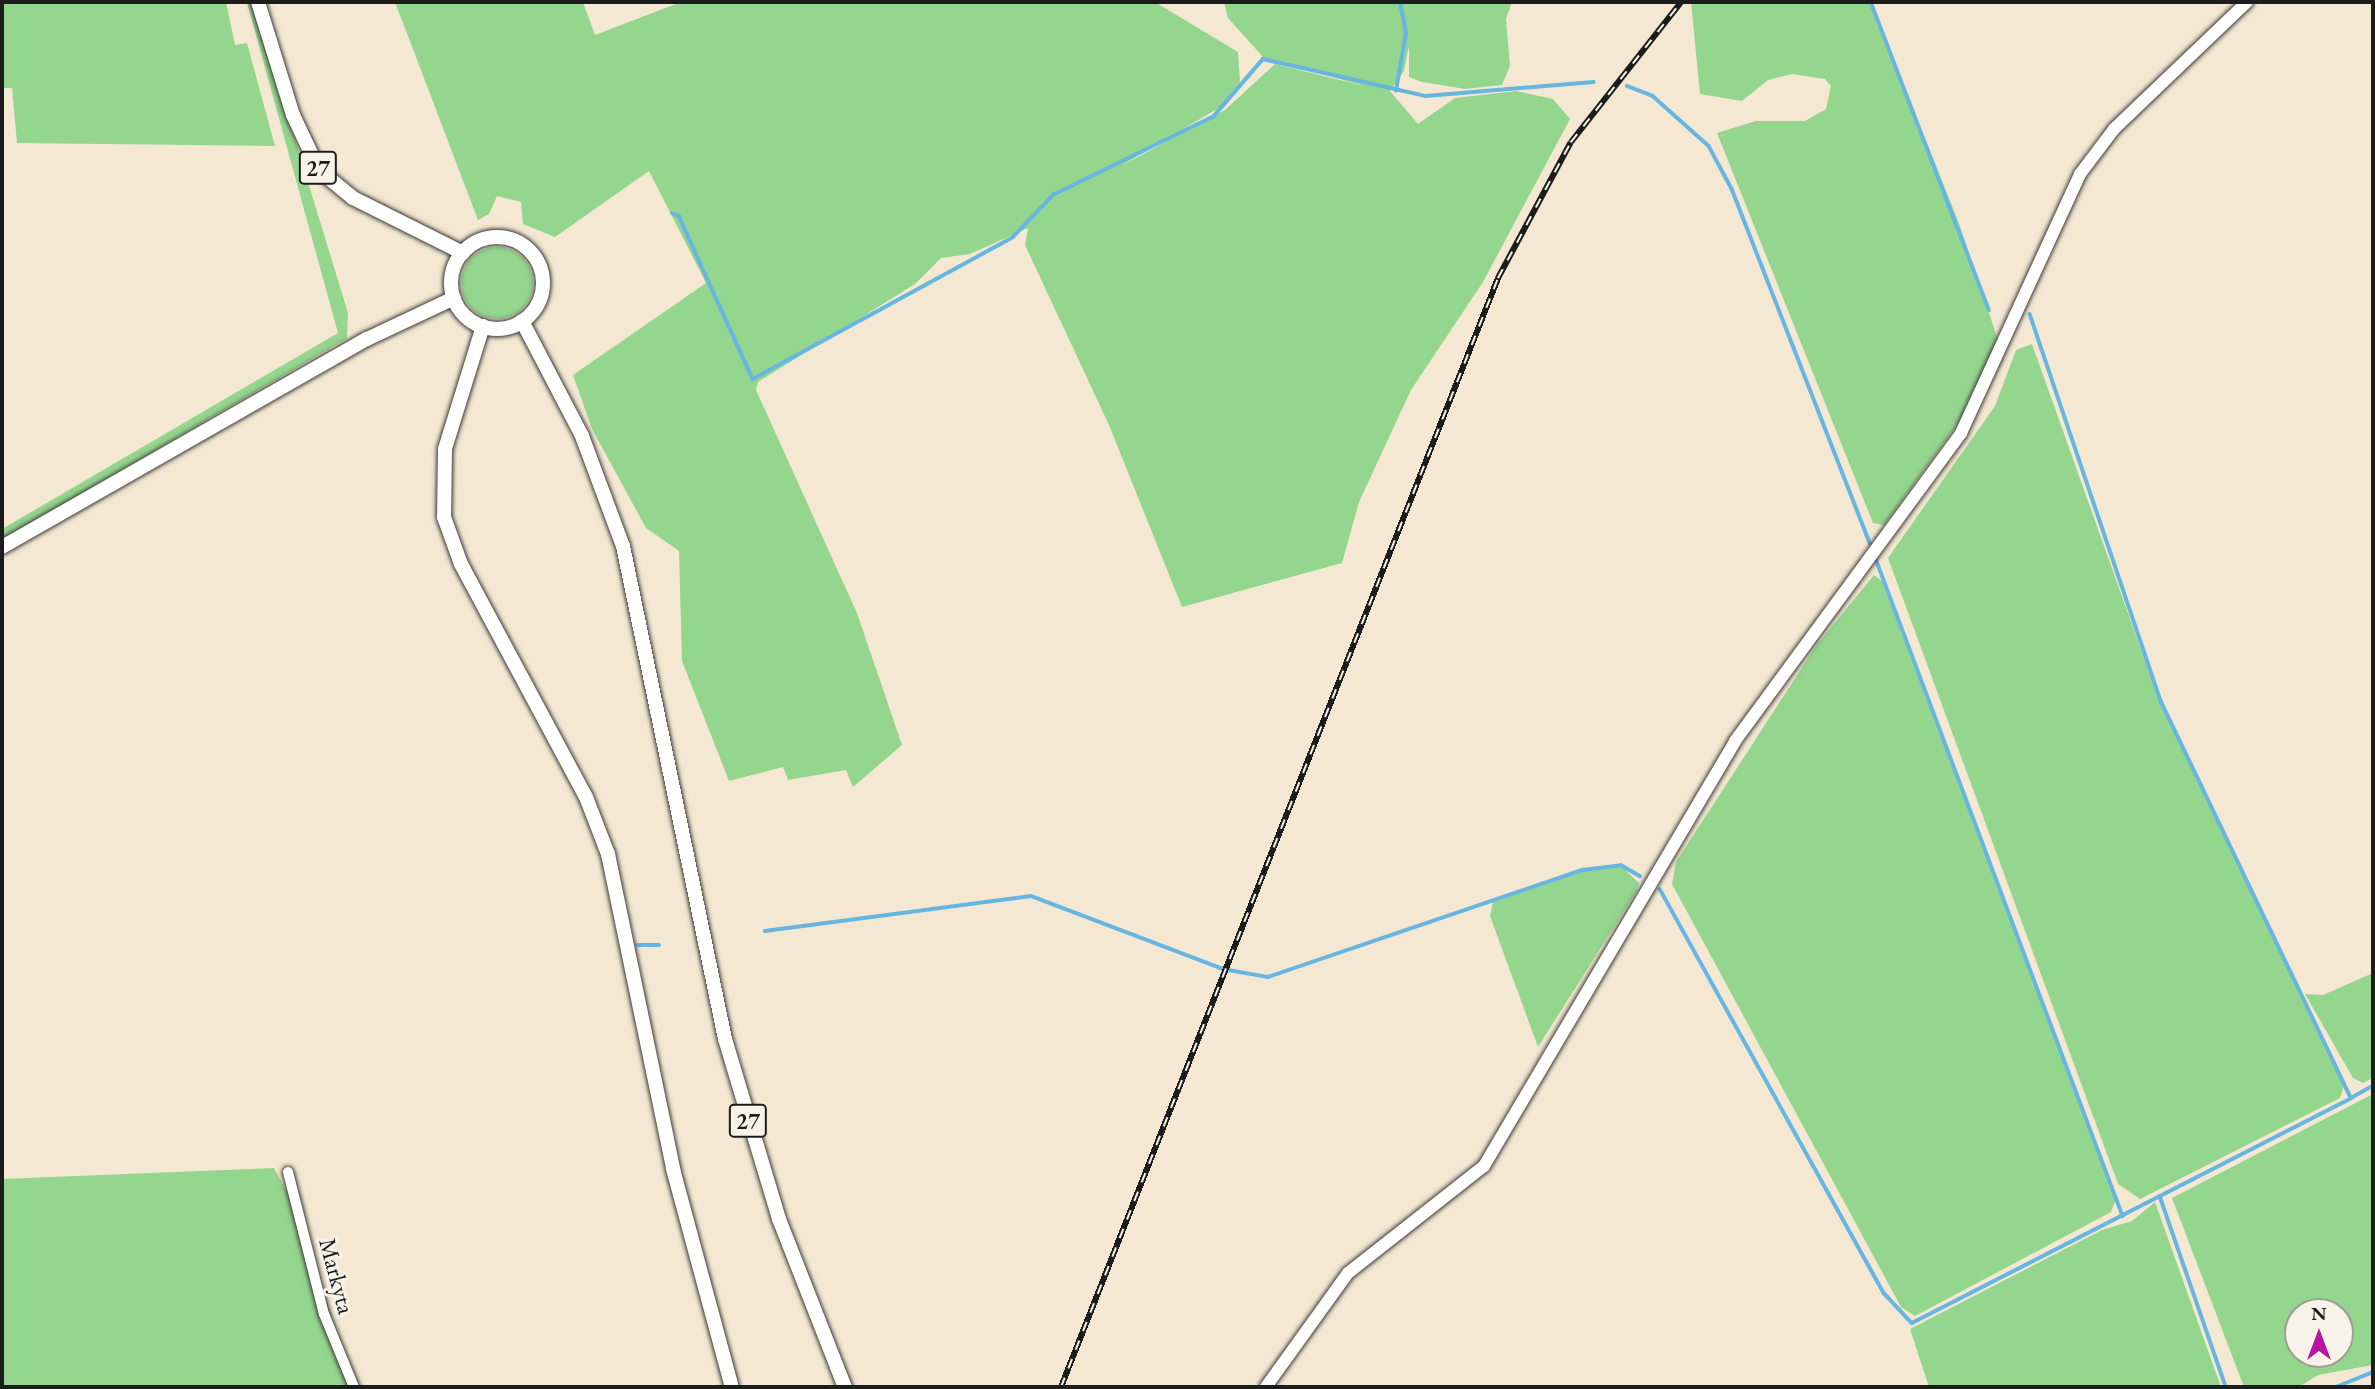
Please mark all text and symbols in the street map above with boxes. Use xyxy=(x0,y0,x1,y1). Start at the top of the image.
road number: 27 xyxy=(299,148,337,188)
road number: 27 xyxy=(729,1102,767,1140)
street label: Markyta xyxy=(313,1235,361,1317)
north arrow xyxy=(2284,1298,2354,1368)
text: N xyxy=(2311,1301,2327,1326)

